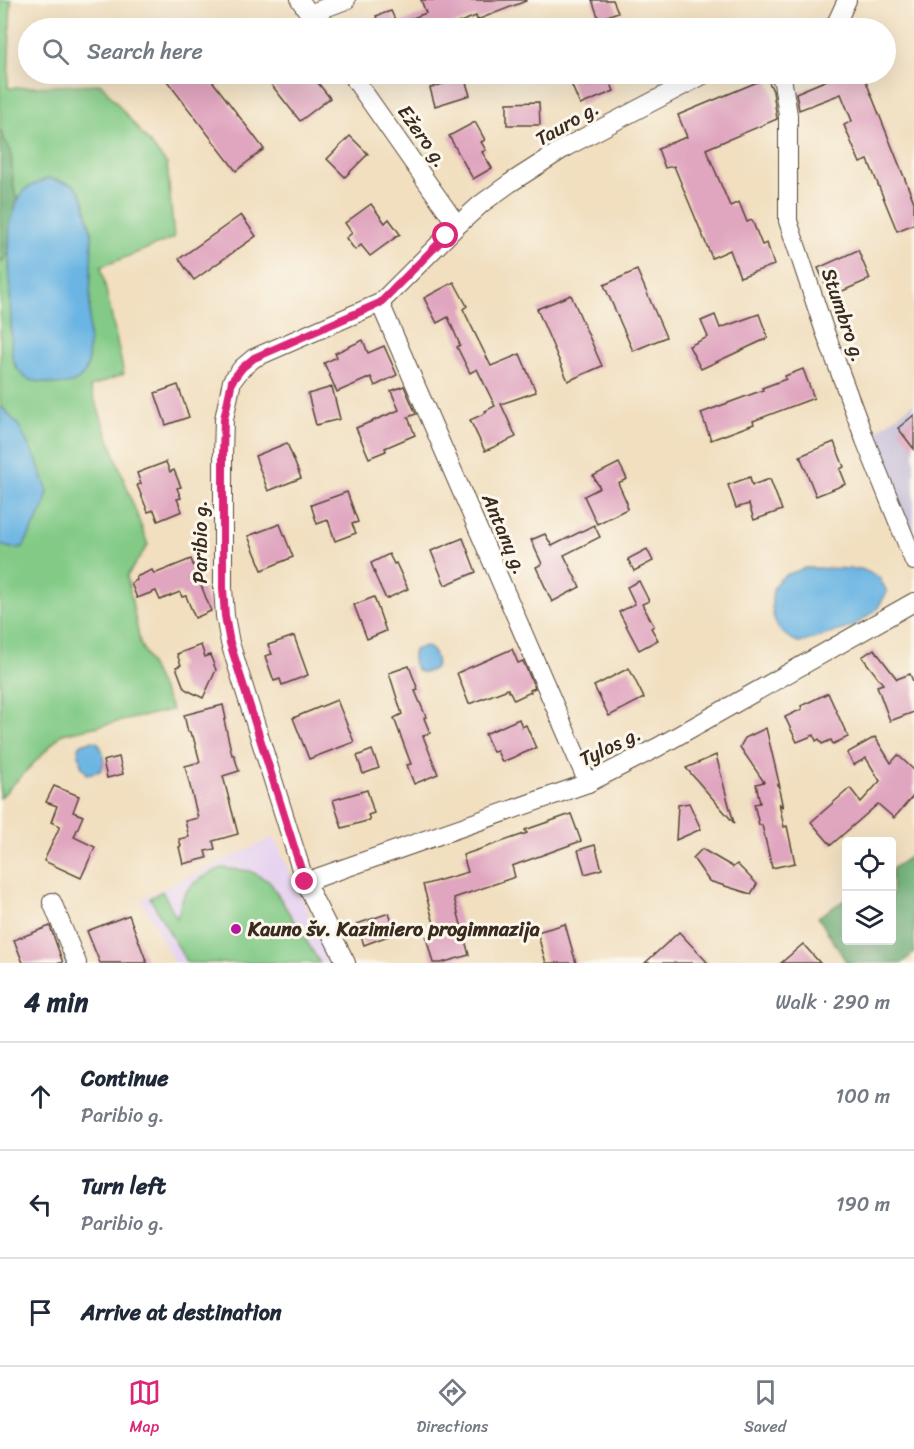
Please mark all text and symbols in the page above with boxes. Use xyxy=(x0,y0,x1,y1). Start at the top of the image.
search box xyxy=(18,18,896,84)
text: Search here xyxy=(87,32,203,71)
icon: search xyxy=(39,35,72,68)
street label: Tauro g. xyxy=(528,91,606,156)
street label: Ežero g. xyxy=(388,97,457,175)
route start xyxy=(432,222,458,248)
street label: Stumbro g. xyxy=(811,263,876,367)
street label: Antanų g. xyxy=(471,487,537,580)
street label: Paribio g. xyxy=(183,500,218,584)
street label: Tylos g. xyxy=(573,716,647,776)
map controls xyxy=(842,837,896,945)
button: locate xyxy=(842,837,896,891)
route end xyxy=(291,868,317,894)
button: layers xyxy=(842,891,896,945)
place label: Kauno šv. Kazimiero progimnazija xyxy=(247,912,540,947)
marker: Kauno šv. Kazimiero progimnazija xyxy=(229,922,243,936)
text: 4 min xyxy=(24,979,88,1025)
text: Walk · 290 m xyxy=(775,985,890,1020)
text: Continue xyxy=(81,1059,169,1098)
text: 100 m xyxy=(836,1079,890,1114)
icon: ahead xyxy=(24,1080,57,1113)
text: Paribio g. xyxy=(81,1098,165,1133)
text: Turn left xyxy=(81,1167,166,1206)
text: 190 m xyxy=(836,1187,890,1222)
icon: left xyxy=(24,1188,57,1221)
text: Paribio g. xyxy=(81,1206,165,1241)
text: Arrive at destination xyxy=(81,1293,282,1332)
icon: arrive xyxy=(24,1296,57,1329)
tab: Map xyxy=(128,1376,161,1441)
tab: Directions xyxy=(417,1376,488,1441)
tab: Saved xyxy=(744,1376,786,1441)

